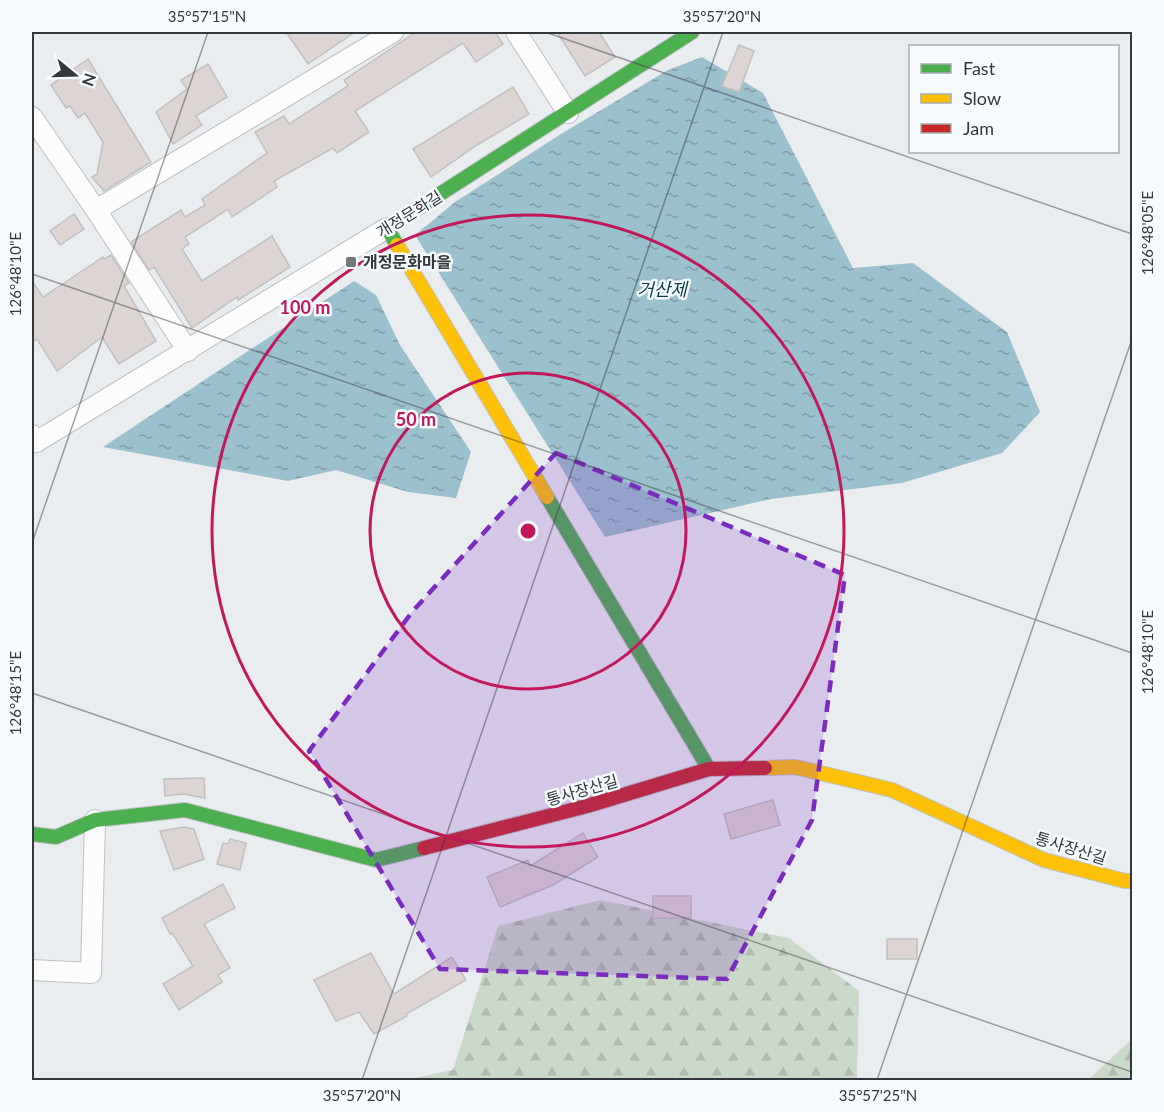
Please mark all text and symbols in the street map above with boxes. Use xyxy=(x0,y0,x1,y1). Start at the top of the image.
text: 35°57'15"N xyxy=(168,7,246,25)
text: 35°57'20"N xyxy=(683,7,761,25)
north arrow xyxy=(45,45,105,105)
legend xyxy=(909,45,1119,153)
text: Fast xyxy=(963,57,996,79)
text: N xyxy=(79,71,101,89)
text: Slow xyxy=(963,87,1001,109)
text: Jam xyxy=(963,117,994,139)
street label: 개정문화길 xyxy=(372,186,445,241)
text: 126°48'05"E xyxy=(1138,191,1156,275)
text: 126°48'10"E xyxy=(6,232,24,316)
place label: 개정문화마을 xyxy=(363,252,452,271)
marker: 개정문화마을 xyxy=(344,255,358,269)
water label: 거산제 xyxy=(637,278,689,300)
text: 100 m xyxy=(280,296,330,318)
text: 50 m xyxy=(396,408,436,430)
centre of rings xyxy=(518,521,538,541)
text: 126°48'10"E xyxy=(1138,610,1156,694)
text: 126°48'15"E xyxy=(6,651,24,735)
street label: 통사장산길 xyxy=(544,770,620,809)
street label: 통사장산길 xyxy=(1033,828,1109,867)
text: 35°57'20"N xyxy=(323,1086,401,1104)
text: 35°57'25"N xyxy=(839,1086,917,1104)

